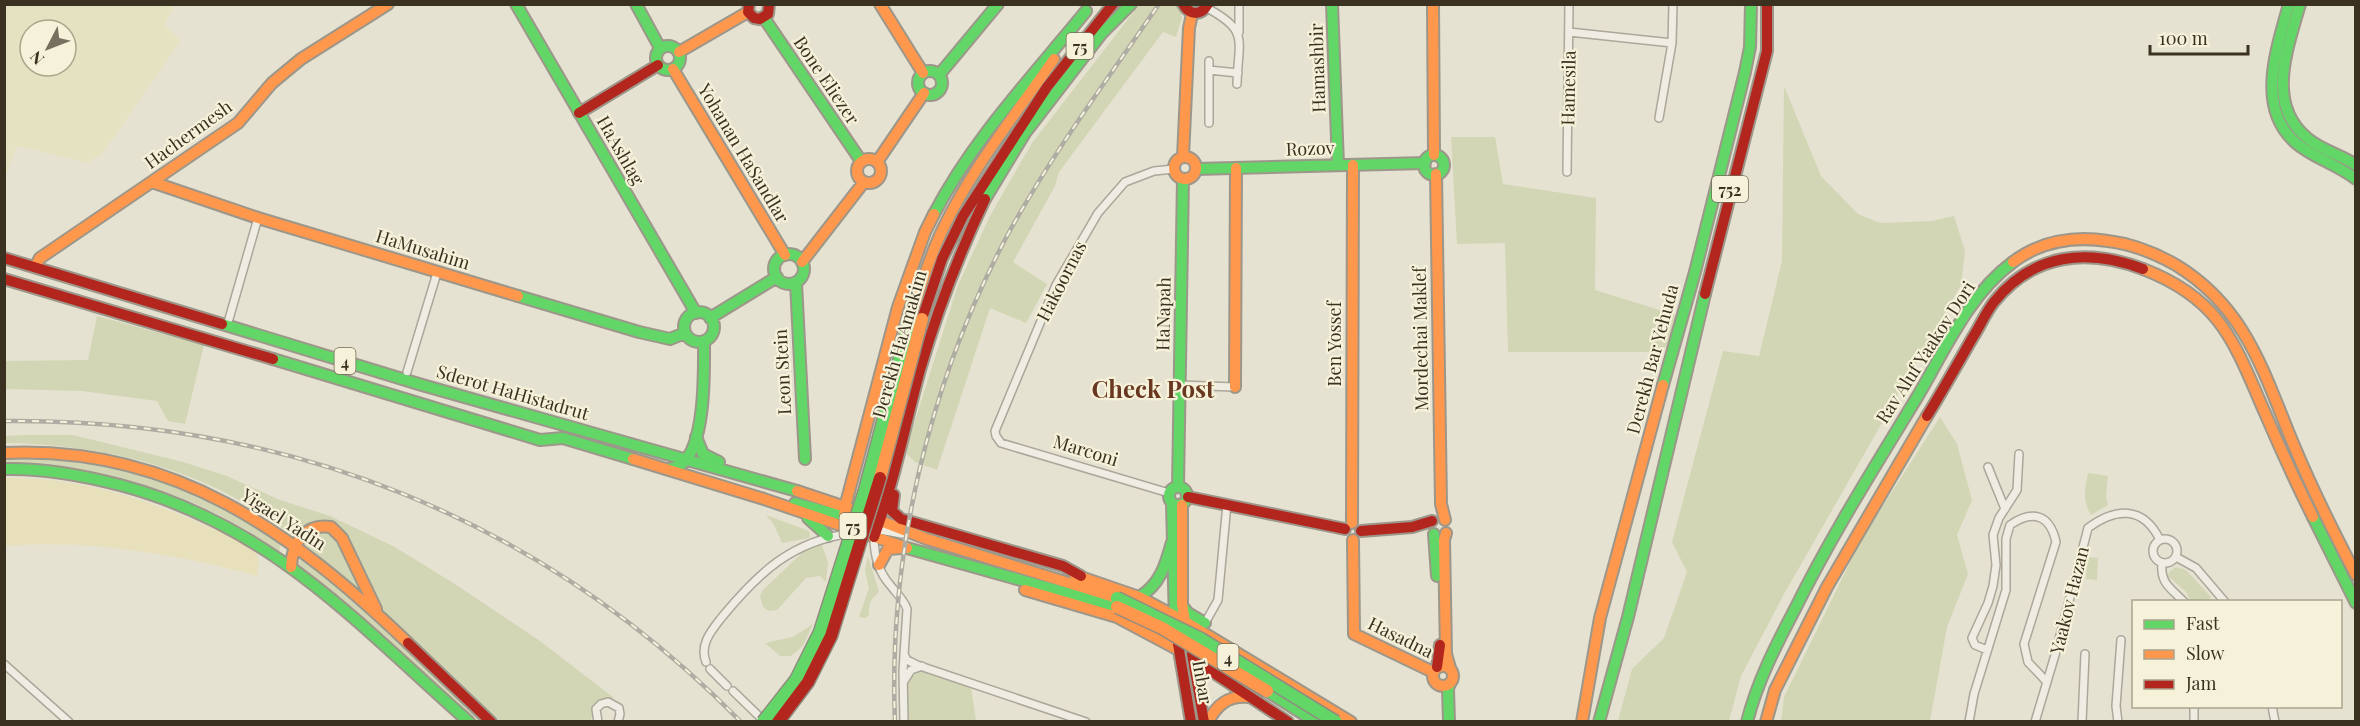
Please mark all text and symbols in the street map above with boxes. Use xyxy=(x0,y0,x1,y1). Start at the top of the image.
north arrow xyxy=(18,18,78,78)
scale bar xyxy=(2150,18,2248,56)
street label: Hamashbir xyxy=(1303,23,1331,113)
text: 100 m xyxy=(2159,26,2208,50)
street label: Bone Eliezer xyxy=(789,31,865,129)
road number: 75 xyxy=(1066,33,1094,59)
text: N xyxy=(25,47,48,70)
street label: Hamesila xyxy=(1555,50,1581,126)
street label: Yohanan HaSandlar xyxy=(692,78,795,227)
street label: Hachermesh xyxy=(139,94,237,174)
street label: HaAshlag xyxy=(592,111,651,189)
street label: Rozov xyxy=(1285,135,1335,161)
road number: 752 xyxy=(1712,176,1748,202)
street label: HaMusahim xyxy=(373,223,473,275)
street label: Hakoornas xyxy=(1030,237,1092,325)
street label: Mordechai Maklef xyxy=(1407,265,1433,411)
street label: Derekh HaAmakim xyxy=(866,267,932,421)
street label: HaNapah xyxy=(1150,276,1176,351)
street label: Rav Aluf Yaakov Dori xyxy=(1870,276,1980,428)
street label: Derekh Bar Yehuda xyxy=(1620,281,1684,436)
street label: Ben Yossef xyxy=(1322,299,1346,387)
street label: Leon Stein xyxy=(768,328,796,416)
road number: 4 xyxy=(334,348,356,374)
street label: Sderot HaHistadrut xyxy=(434,359,593,425)
district label: Check Post xyxy=(1091,372,1215,404)
street label: Marconi xyxy=(1051,429,1121,471)
street label: Yigael Yadin xyxy=(236,482,331,556)
road number: 75 xyxy=(840,513,866,539)
street label: Yaakov Hazan xyxy=(2044,543,2094,657)
legend xyxy=(2132,600,2342,708)
street label: Hasadna xyxy=(1364,611,1438,663)
text: Fast xyxy=(2186,611,2220,635)
text: Slow xyxy=(2186,641,2224,665)
road number: 4 xyxy=(1218,644,1238,670)
street label: Inbar xyxy=(1187,658,1219,706)
text: Jam xyxy=(2185,671,2216,695)

